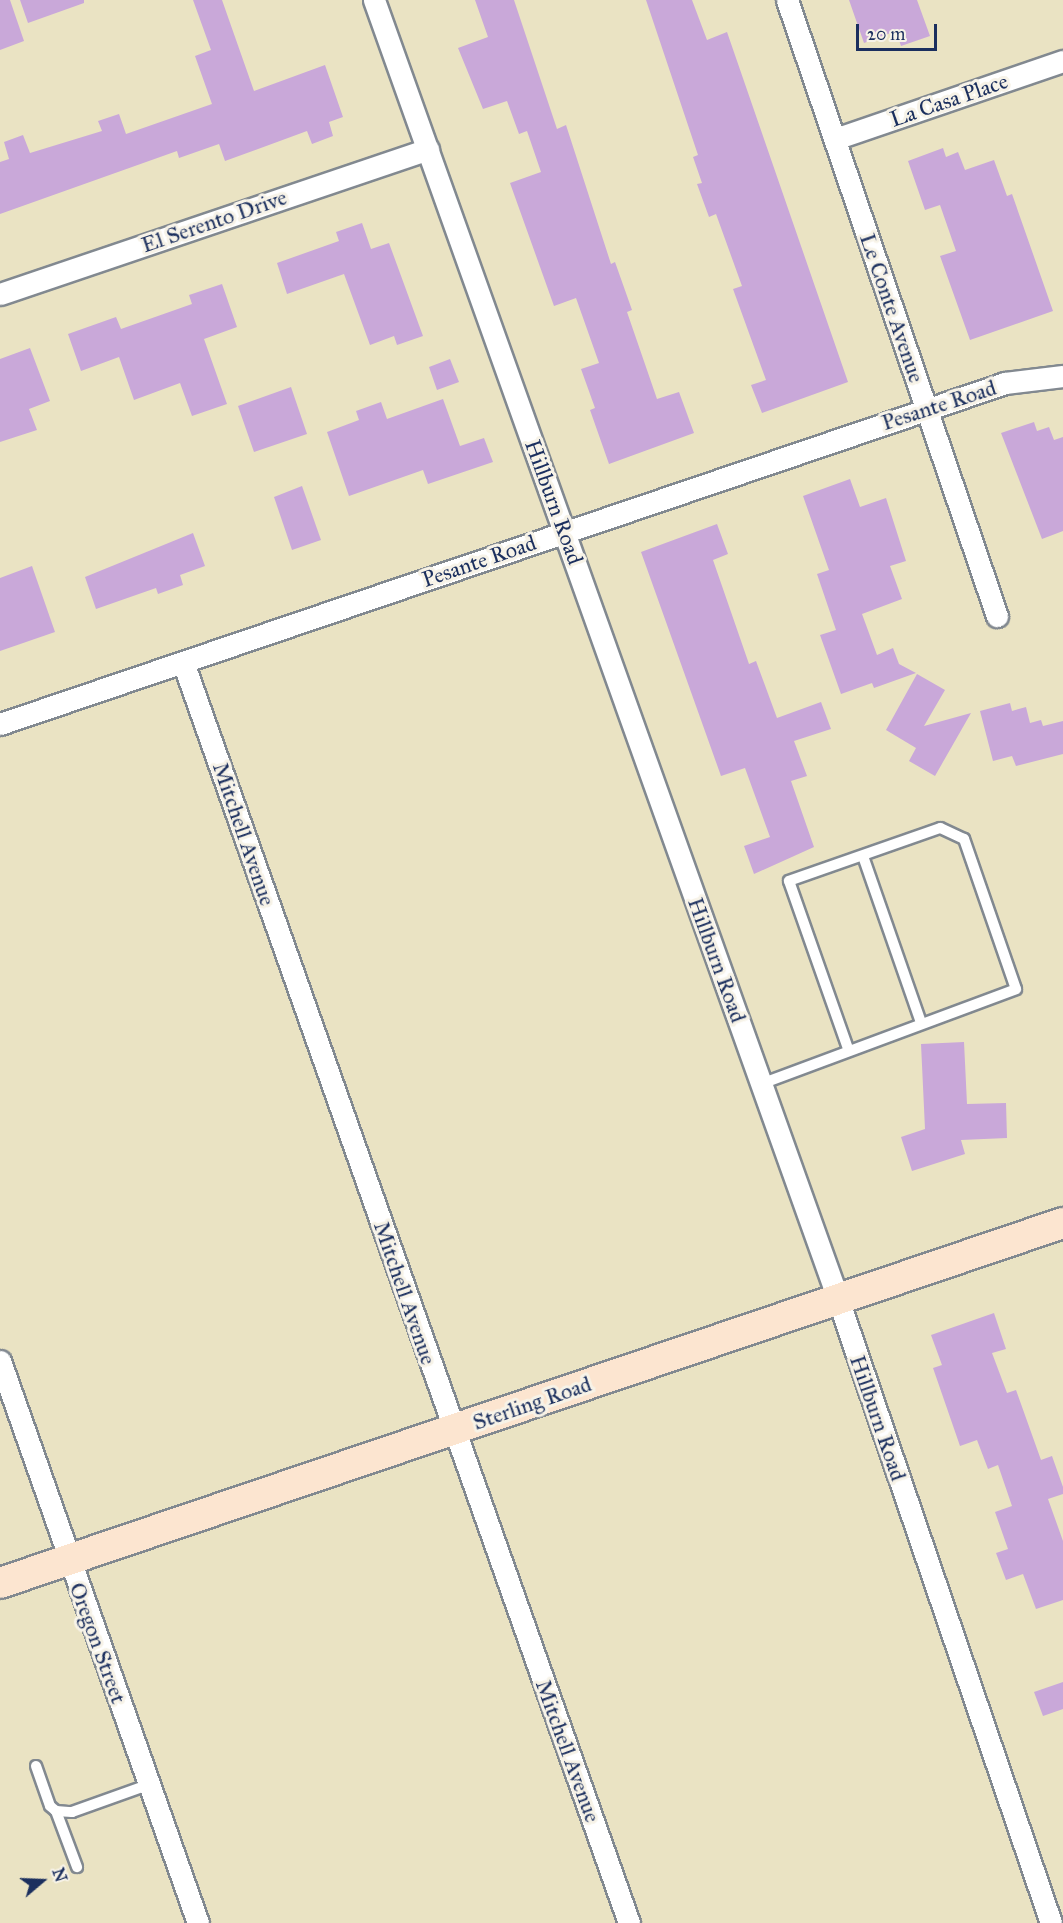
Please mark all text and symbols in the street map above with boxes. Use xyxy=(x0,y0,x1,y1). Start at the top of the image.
scale bar xyxy=(859,12,940,50)
text: 20 m xyxy=(867,23,905,45)
street label: La Casa Place xyxy=(887,68,1011,132)
street label: El Serento Drive xyxy=(138,184,290,258)
street label: Le Conte Avenue xyxy=(854,230,930,386)
street label: Pesante Road xyxy=(878,374,1000,436)
street label: Hillburn Road xyxy=(519,436,589,568)
street label: Pesante Road xyxy=(418,529,540,593)
street label: Mitchell Avenue xyxy=(207,759,281,909)
street label: Hillburn Road xyxy=(682,894,752,1026)
street label: Mitchell Avenue xyxy=(368,1218,442,1368)
street label: Hillburn Road xyxy=(844,1352,912,1484)
street label: Sterling Road xyxy=(469,1370,595,1436)
street label: Oregon Street xyxy=(64,1579,132,1707)
street label: Mitchell Avenue xyxy=(530,1676,606,1826)
north arrow xyxy=(12,1851,72,1911)
text: N xyxy=(48,1865,71,1884)

